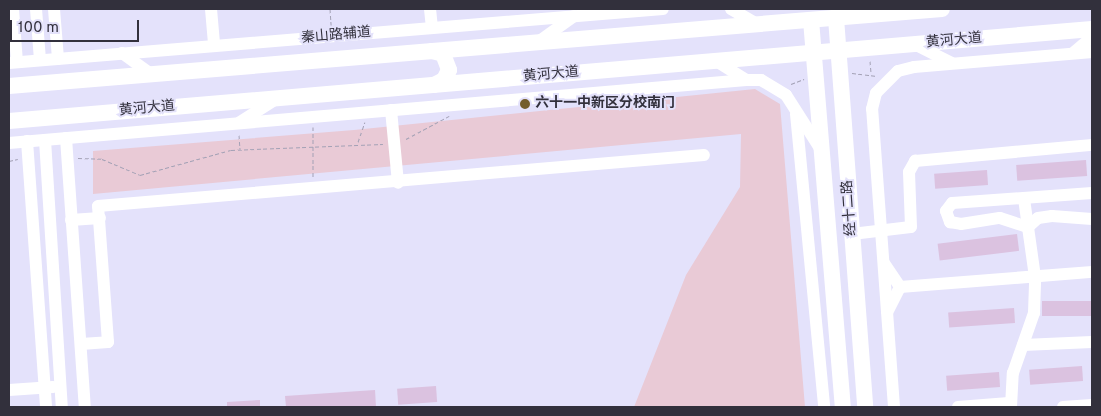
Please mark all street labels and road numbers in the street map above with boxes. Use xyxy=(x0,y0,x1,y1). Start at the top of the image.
street label: 秦山路辅道 xyxy=(300,25,372,47)
street label: 黄河大道 xyxy=(925,30,983,52)
street label: 黄河大道 xyxy=(522,64,580,86)
street label: 黄河大道 xyxy=(118,98,176,120)
street label: 经十二路 xyxy=(840,179,860,237)

